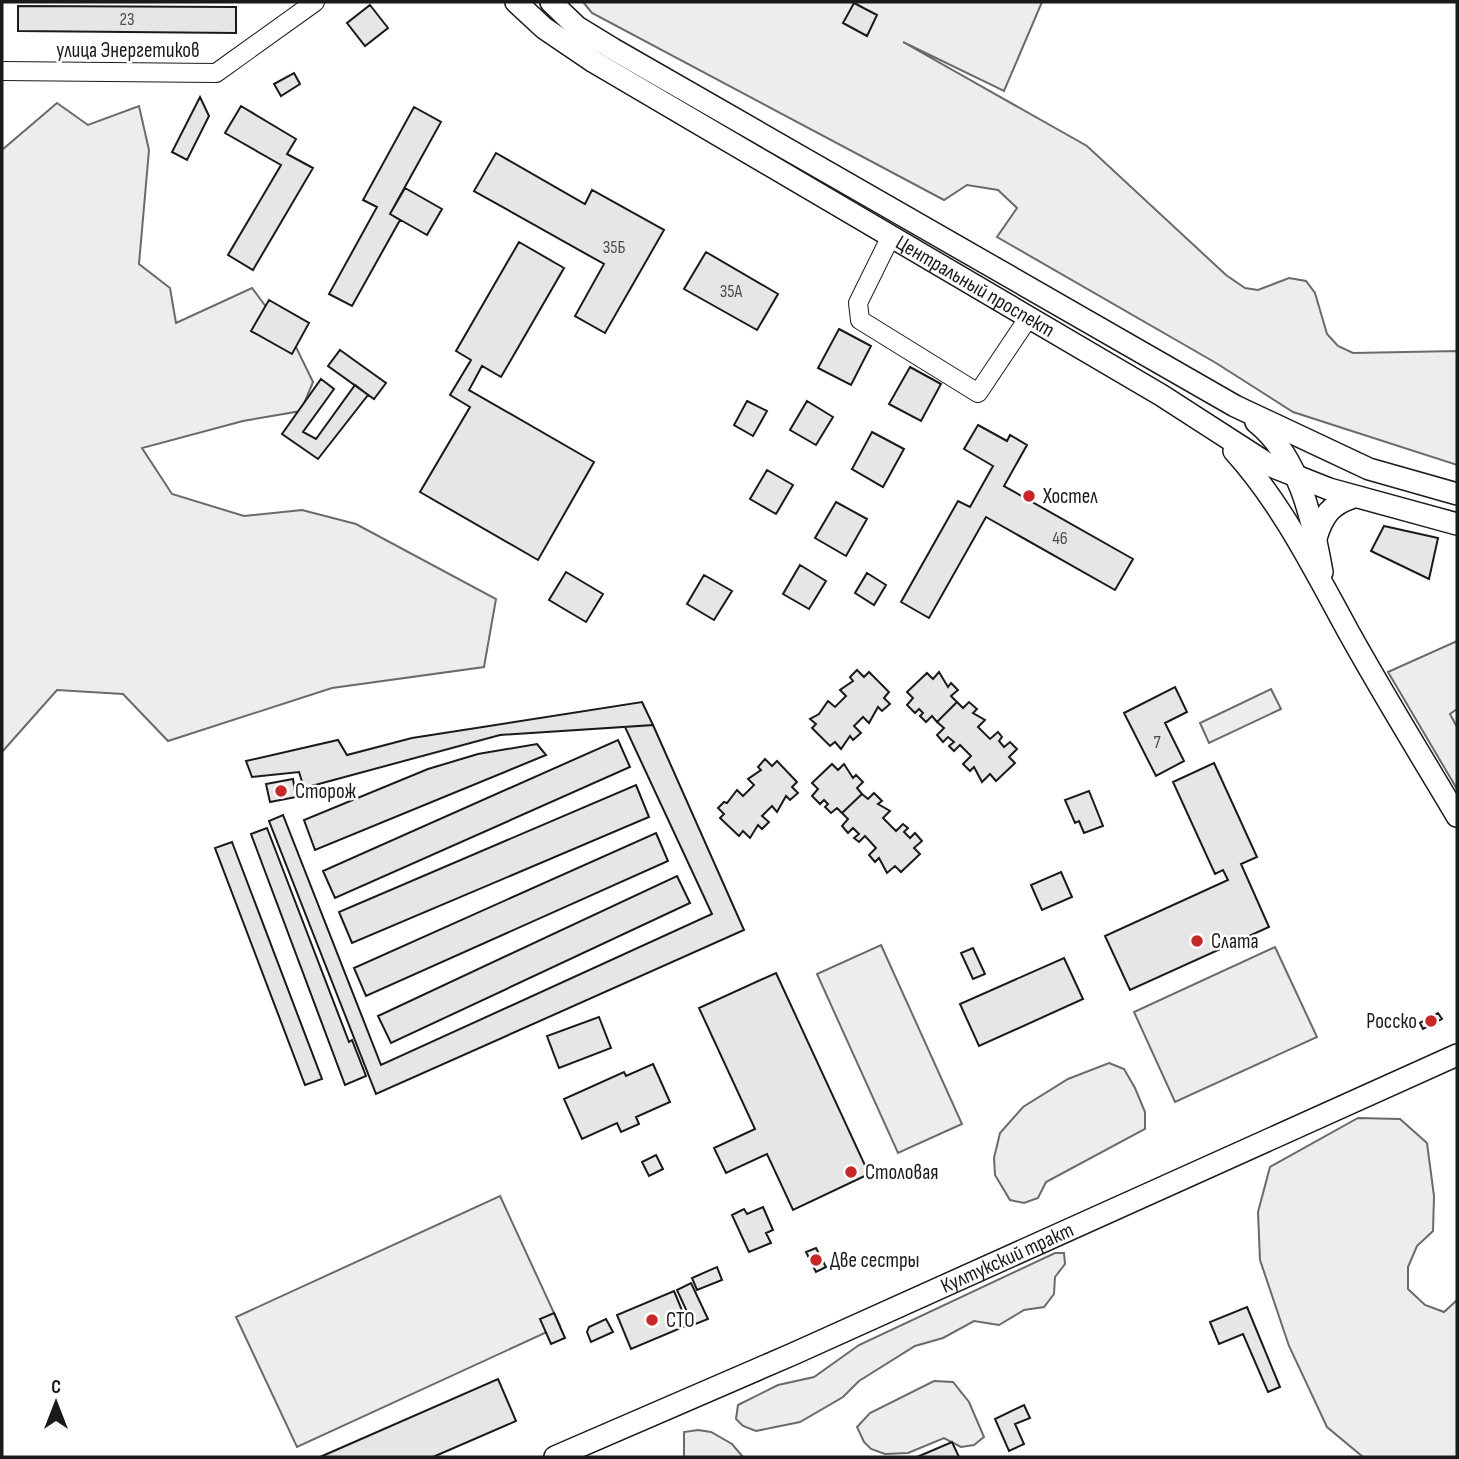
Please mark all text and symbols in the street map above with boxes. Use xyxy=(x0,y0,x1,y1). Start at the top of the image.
house number: 23 xyxy=(120,9,135,30)
street label: улица Энергетиков xyxy=(56,38,200,63)
street label: Центральный проспект xyxy=(891,230,1059,342)
house number: 35Б xyxy=(603,237,625,258)
house number: 35А xyxy=(720,281,743,302)
place label: Хостел xyxy=(1042,484,1098,509)
marker: Хостел xyxy=(1021,488,1037,504)
house number: 46 xyxy=(1052,528,1068,549)
house number: 7 xyxy=(1153,732,1161,753)
place label: Сторож xyxy=(295,779,357,804)
marker: Сторож xyxy=(273,783,289,799)
place label: Слата xyxy=(1211,929,1259,954)
marker: Слата xyxy=(1189,933,1205,949)
place label: Росско xyxy=(1366,1009,1417,1034)
marker: Росско xyxy=(1423,1013,1439,1029)
place label: Столовая xyxy=(865,1160,938,1185)
marker: Столовая xyxy=(843,1164,859,1180)
street label: Култукский тракт xyxy=(937,1217,1077,1298)
place label: Две сестры xyxy=(830,1248,920,1273)
marker: Две сестры xyxy=(808,1252,824,1268)
place label: СТО xyxy=(666,1308,695,1333)
marker: СТО xyxy=(644,1312,660,1328)
north arrow xyxy=(21,1368,91,1438)
text: С xyxy=(51,1376,61,1399)

